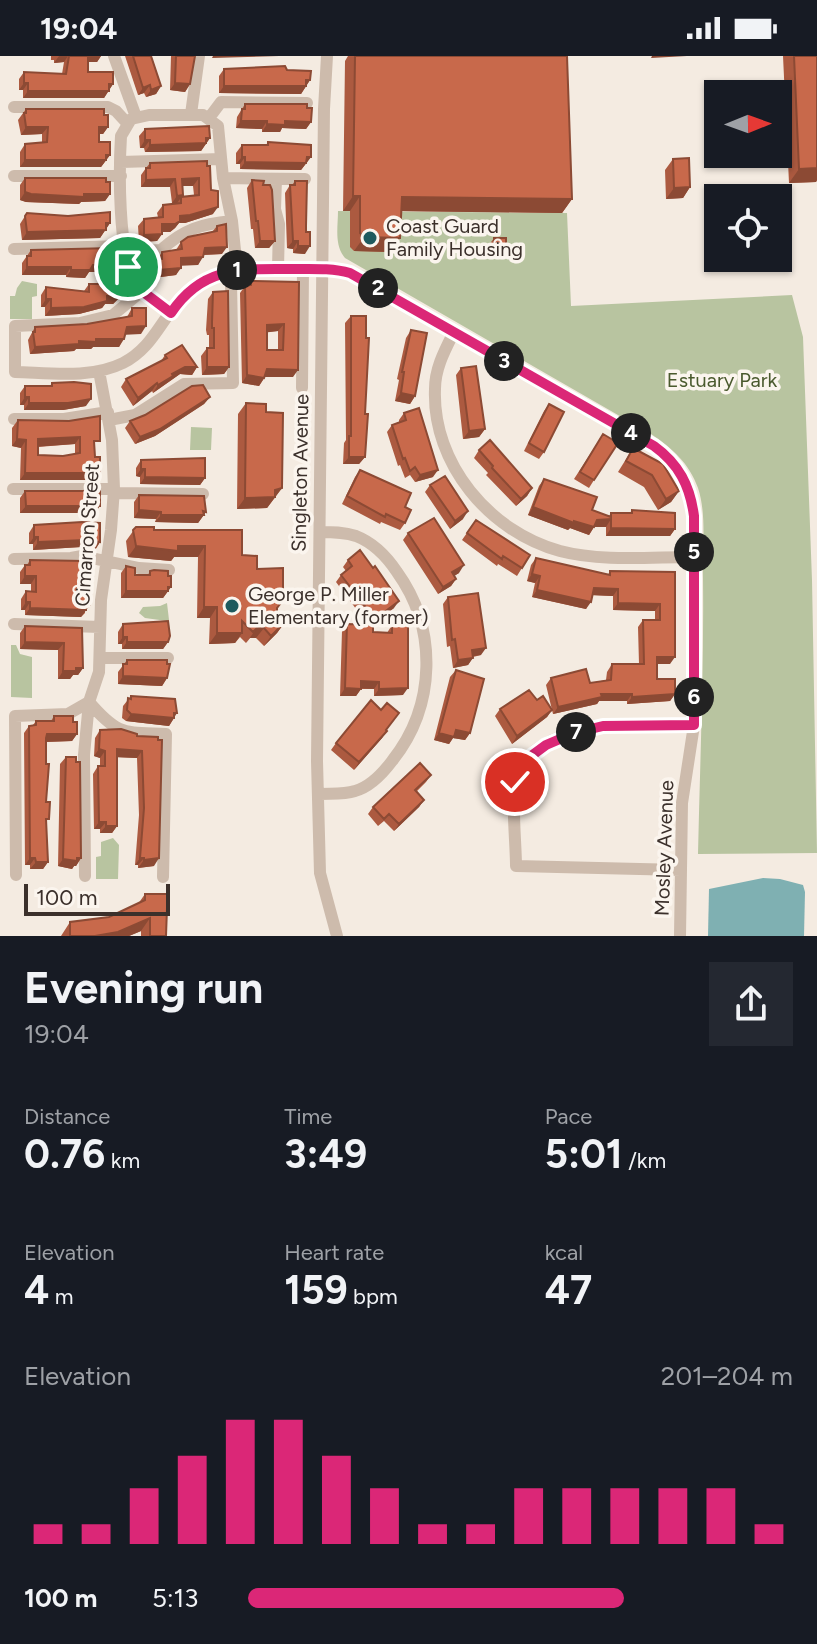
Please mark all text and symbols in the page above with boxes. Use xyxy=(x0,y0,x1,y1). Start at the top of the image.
text: 19:04 xyxy=(40,10,118,47)
north arrow xyxy=(704,80,792,168)
map controls xyxy=(704,80,792,272)
button: locate xyxy=(704,184,792,272)
place label: Coast Guard Family Housing xyxy=(386,214,523,261)
marker: Coast Guard Family Housing xyxy=(361,229,379,247)
pin xyxy=(94,233,162,301)
icon: arrive xyxy=(106,245,150,289)
pin: 1 xyxy=(217,250,257,290)
text: 1 xyxy=(232,256,242,283)
pin: 2 xyxy=(358,268,398,308)
text: 2 xyxy=(372,274,384,301)
pin: 3 xyxy=(484,341,524,381)
text: 3 xyxy=(498,347,510,374)
park label: Estuary Park xyxy=(667,368,777,392)
street label: Singleton Avenue xyxy=(287,394,313,552)
pin: 4 xyxy=(611,413,651,453)
text: 4 xyxy=(624,419,638,446)
street label: Cimarron Street xyxy=(70,463,104,607)
pin: 5 xyxy=(674,532,714,572)
text: 5 xyxy=(688,538,700,565)
place label: George P. Miller Elementary (former) xyxy=(248,582,429,629)
marker: George P. Miller Elementary (former) xyxy=(223,597,241,615)
pin: 6 xyxy=(674,677,714,717)
text: 6 xyxy=(688,683,700,710)
pin: 7 xyxy=(556,712,596,752)
text: 7 xyxy=(570,718,582,745)
pin xyxy=(481,748,549,816)
icon: check xyxy=(493,760,537,804)
street label: Mosley Avenue xyxy=(650,780,678,916)
scale bar xyxy=(24,880,170,916)
text: 100 m xyxy=(36,884,97,911)
text: Evening run xyxy=(24,961,263,1014)
button: share xyxy=(709,962,793,1046)
text: 19:04 xyxy=(24,1018,89,1050)
text: Distance xyxy=(24,1103,110,1130)
text: Time xyxy=(284,1103,332,1130)
text: Pace xyxy=(545,1103,592,1130)
text: 0.76 xyxy=(24,1130,105,1178)
text: 3:49 xyxy=(284,1130,367,1178)
text: 5:01 xyxy=(545,1130,623,1178)
text: km xyxy=(105,1147,140,1174)
text: /km xyxy=(623,1147,666,1174)
text: Elevation xyxy=(24,1239,114,1266)
text: Heart rate xyxy=(284,1239,384,1266)
text: kcal xyxy=(545,1239,583,1266)
text: 4 xyxy=(24,1266,49,1314)
text: 159 xyxy=(284,1266,348,1314)
text: 47 xyxy=(545,1266,592,1314)
text: m xyxy=(49,1283,73,1310)
text: bpm xyxy=(348,1283,398,1310)
text: Elevation xyxy=(24,1360,131,1392)
text: 201–204 m xyxy=(661,1360,793,1392)
text: 100 m xyxy=(24,1582,98,1614)
text: 5:13 xyxy=(152,1582,198,1614)

